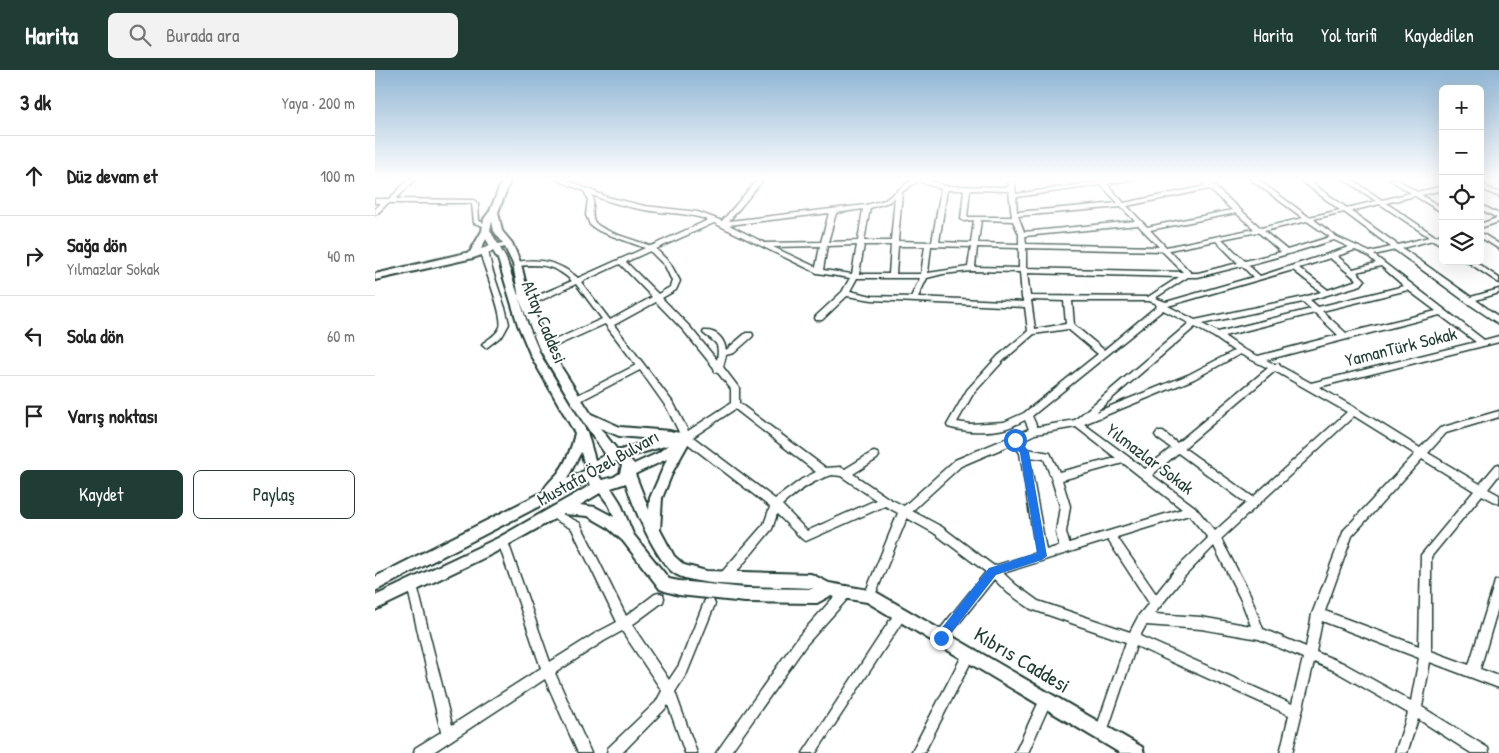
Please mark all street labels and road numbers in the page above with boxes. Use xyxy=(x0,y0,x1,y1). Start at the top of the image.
street label: Altay Caddesi xyxy=(516,277,573,367)
street label: YamanTürk Sokak xyxy=(1342,320,1460,372)
street label: Yılmazlar Sokak xyxy=(1101,417,1200,500)
street label: Mustafa Özel Bulvarı xyxy=(532,424,663,511)
street label: Kıbrıs Caddesi xyxy=(969,620,1076,700)

